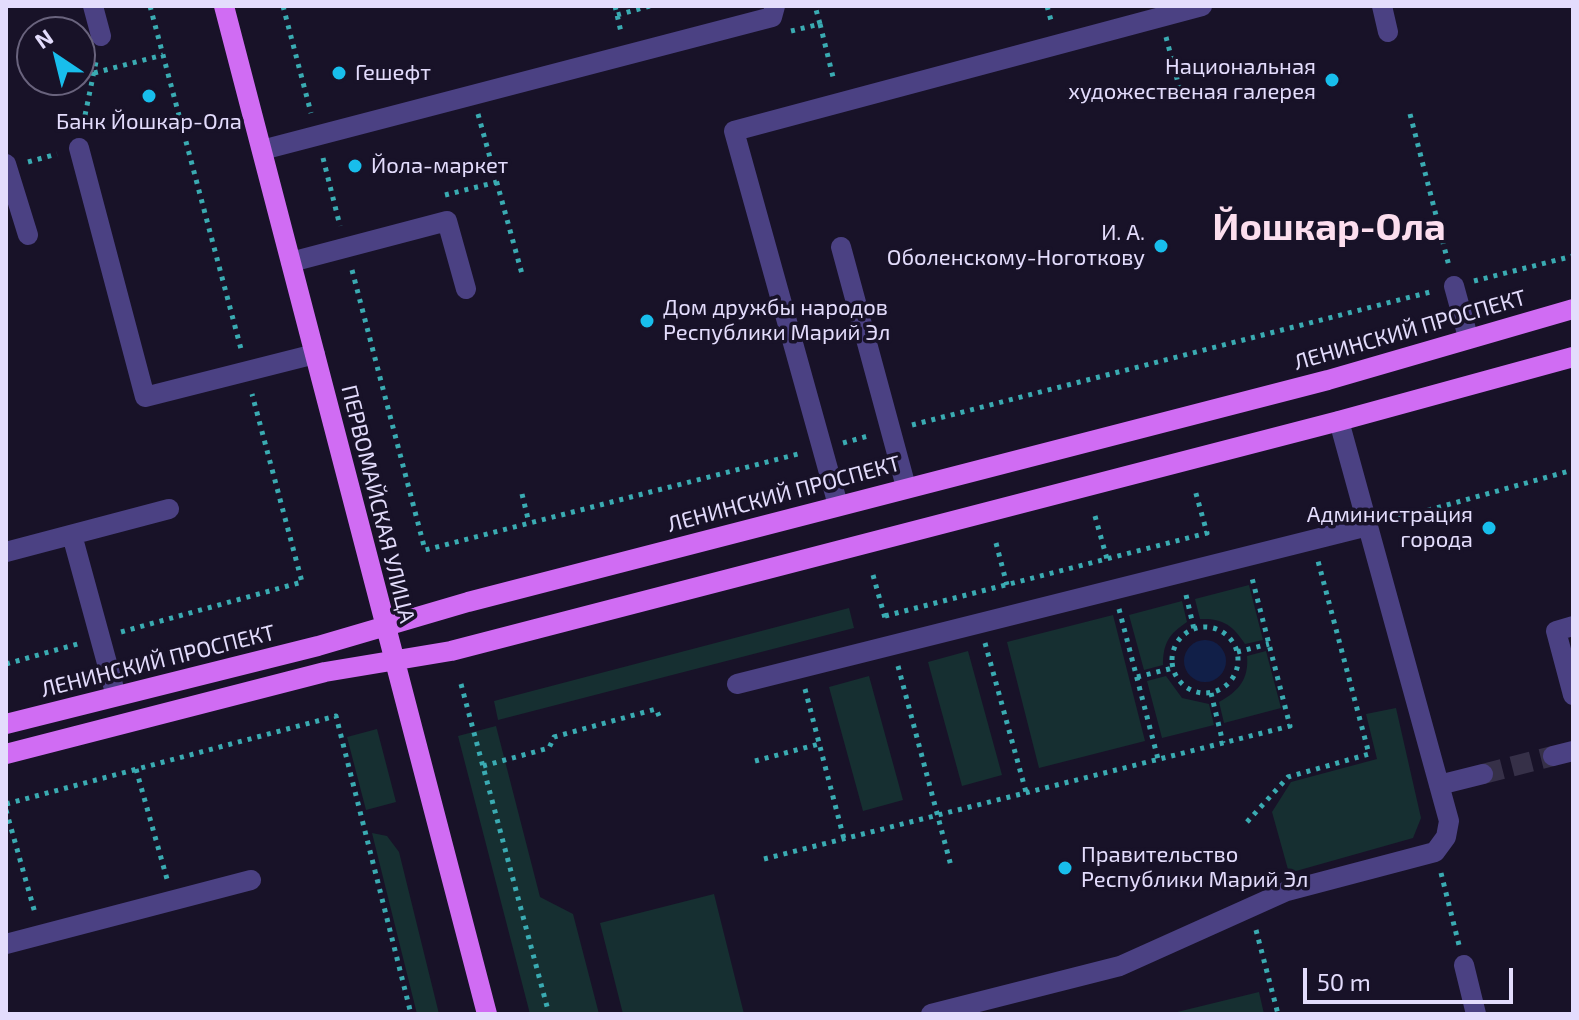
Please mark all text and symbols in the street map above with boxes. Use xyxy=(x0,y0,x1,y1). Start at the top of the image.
north arrow xyxy=(16,16,96,96)
text: N xyxy=(29,23,57,53)
place label: Национальная художественая галерея xyxy=(1068,54,1316,106)
place label: Гешефт xyxy=(355,60,431,86)
marker: Гешефт xyxy=(330,64,348,82)
marker: Национальная художественая галерея xyxy=(1323,71,1341,89)
marker: Банк Йошкар-Ола xyxy=(140,87,158,105)
place label: Банк Йошкар-Ола xyxy=(56,109,242,135)
place label: Йола-маркет xyxy=(371,153,508,179)
marker: Йола-маркет xyxy=(346,157,364,175)
district label: Йошкар-Ола xyxy=(1212,204,1446,250)
place label: И. А. Оболенскому-Ноготкову xyxy=(887,220,1145,272)
marker: И. А. Оболенскому-Ноготкову xyxy=(1152,237,1170,255)
street label: ЛЕНИНСКИЙ ПРОСПЕКТ xyxy=(1291,284,1529,376)
place label: Дом дружбы народов Республики Марий Эл xyxy=(663,295,890,346)
marker: Дом дружбы народов Республики Марий Эл xyxy=(638,312,656,330)
street label: ПЕРВОМАЙСКАЯ УЛИЦА xyxy=(336,382,420,626)
street label: ЛЕНИНСКИЙ ПРОСПЕКТ xyxy=(665,450,903,538)
place label: Администрация города xyxy=(1307,502,1473,554)
marker: Администрация города xyxy=(1480,519,1498,537)
street label: ЛЕНИНСКИЙ ПРОСПЕКТ xyxy=(38,619,278,703)
place label: Правительство Республики Марий Эл xyxy=(1081,842,1308,894)
marker: Правительство Республики Марий Эл xyxy=(1056,859,1074,877)
scale bar xyxy=(1307,952,1517,1002)
text: 50 m xyxy=(1317,967,1371,996)

